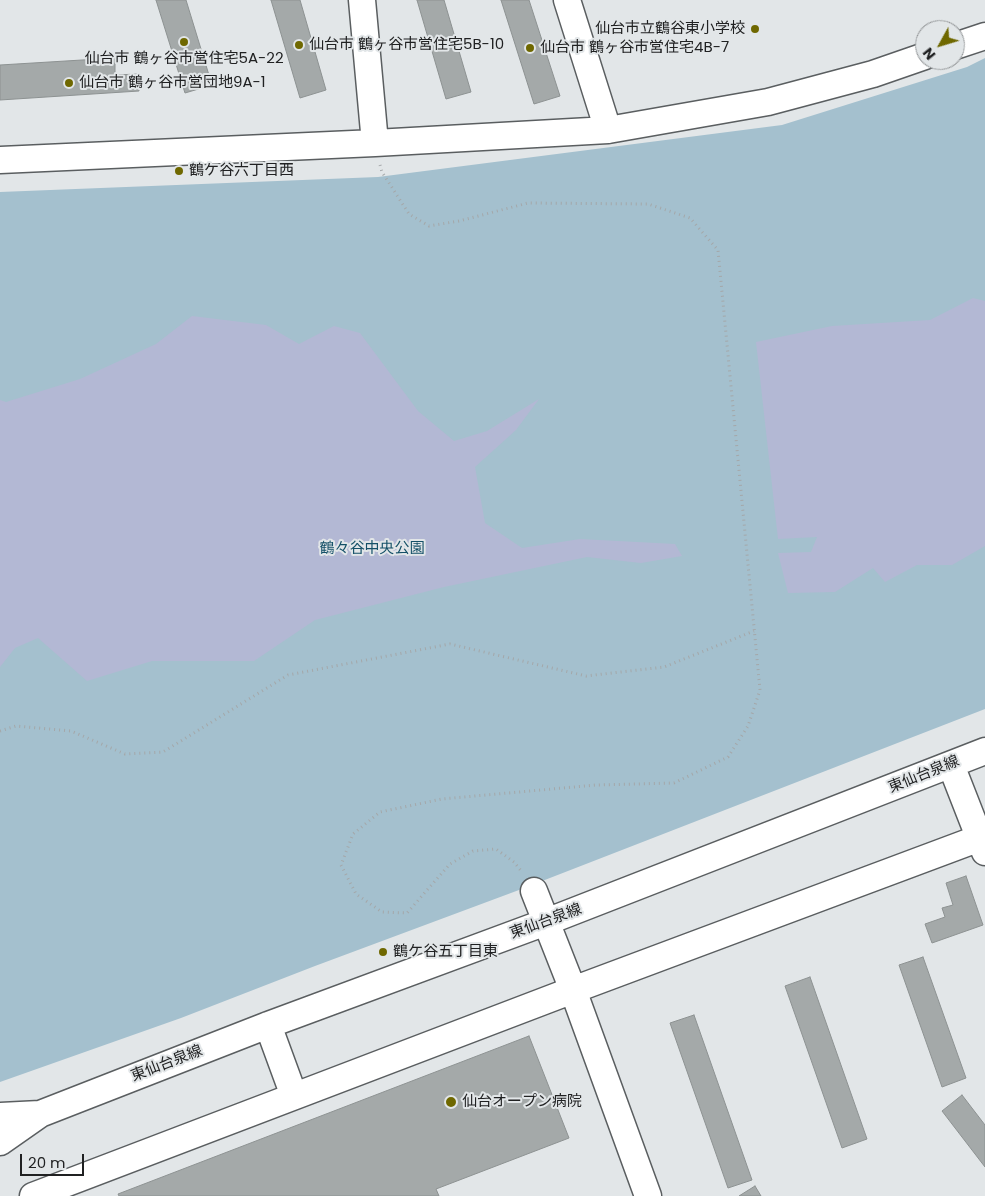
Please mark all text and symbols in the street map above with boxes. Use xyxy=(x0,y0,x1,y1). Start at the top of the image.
place label: 仙台市立鶴谷東小学校 xyxy=(595,20,745,38)
north arrow xyxy=(915,20,965,70)
marker: 仙台市立鶴谷東小学校 xyxy=(749,23,761,35)
marker: 仙台市 鶴ヶ谷市営住宅5A-22 xyxy=(178,36,190,48)
place label: 仙台市 鶴ヶ谷市営住宅5B-10 xyxy=(309,36,504,54)
marker: 仙台市 鶴ヶ谷市営住宅5B-10 xyxy=(293,39,305,51)
place label: 仙台市 鶴ヶ谷市営住宅4B-7 xyxy=(540,39,729,57)
marker: 仙台市 鶴ヶ谷市営住宅4B-7 xyxy=(524,42,536,54)
text: N xyxy=(918,43,940,64)
place label: 仙台市 鶴ヶ谷市営住宅5A-22 xyxy=(84,50,284,68)
place label: 仙台市 鶴ヶ谷市営団地9A-1 xyxy=(79,74,266,92)
marker: 仙台市 鶴ヶ谷市営団地9A-1 xyxy=(63,77,75,89)
place label: 鶴ケ谷六丁目西 xyxy=(189,162,294,180)
marker: 鶴ケ谷六丁目西 xyxy=(173,165,185,177)
park label: 鶴々谷中央公園 xyxy=(320,540,424,558)
street label: 東仙台泉線 xyxy=(886,753,962,797)
street label: 東仙台泉線 xyxy=(508,901,584,943)
place label: 鶴ケ谷五丁目東 xyxy=(393,943,498,961)
marker: 鶴ケ谷五丁目東 xyxy=(377,946,389,958)
street label: 東仙台泉線 xyxy=(129,1042,205,1086)
place label: 仙台オープン病院 xyxy=(462,1093,582,1111)
marker: 仙台オープン病院 xyxy=(444,1095,458,1109)
scale bar xyxy=(22,1144,86,1176)
text: 20 m xyxy=(28,1152,66,1173)

